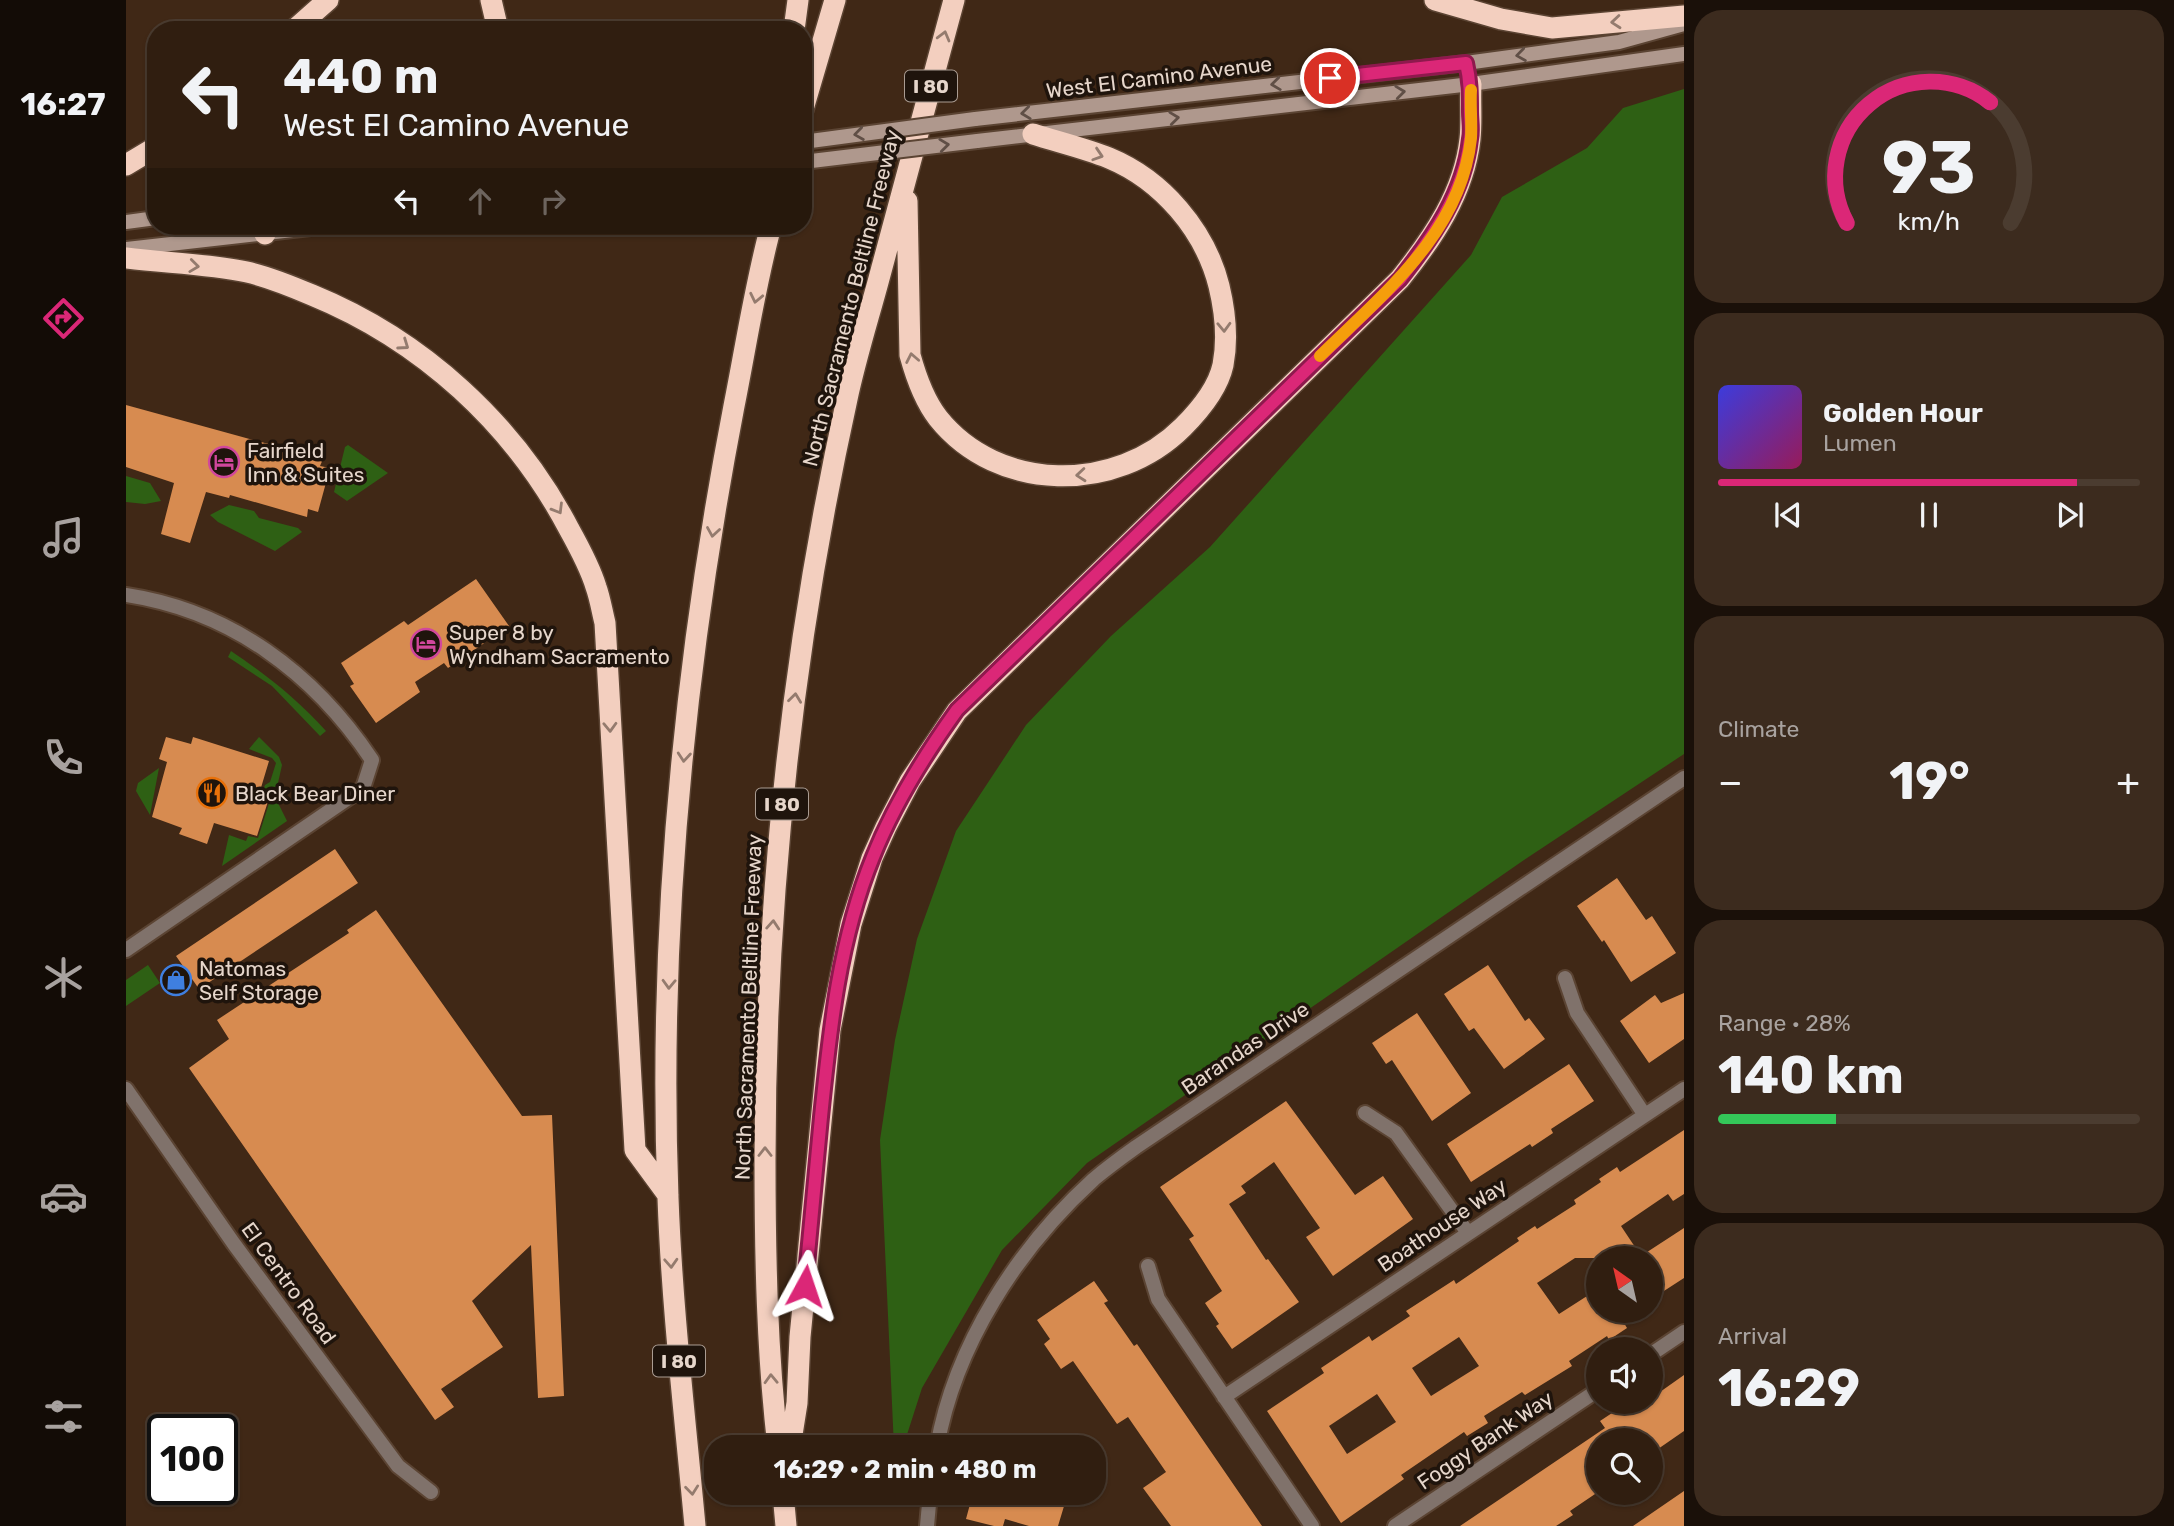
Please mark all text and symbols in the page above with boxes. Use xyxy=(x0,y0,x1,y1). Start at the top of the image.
one-way arrow xyxy=(1610,14,1621,29)
one-way arrow xyxy=(936,30,951,42)
text: 440 m xyxy=(283,47,439,105)
one-way arrow xyxy=(1515,47,1527,62)
pin xyxy=(1300,48,1360,108)
icon: left xyxy=(168,49,259,140)
street label: West El Camino Avenue xyxy=(1045,51,1273,103)
icon: arrive xyxy=(1311,59,1349,97)
road number: I 80 xyxy=(905,71,957,102)
one-way arrow xyxy=(1271,77,1282,92)
text: 16:27 xyxy=(20,85,106,123)
one-way arrow xyxy=(1394,85,1405,100)
text: West El Camino Avenue xyxy=(283,106,630,144)
one-way arrow xyxy=(1020,106,1032,121)
one-way arrow xyxy=(1168,110,1179,125)
text: 93 xyxy=(1882,125,1976,211)
street label: North Sacramento Beltline Freeway xyxy=(797,127,905,469)
one-way arrow xyxy=(853,127,865,142)
one-way arrow xyxy=(938,137,950,152)
one-way arrow xyxy=(1091,147,1103,161)
icon: left xyxy=(388,182,426,220)
icon: ahead xyxy=(461,182,499,220)
icon: right xyxy=(534,182,572,220)
text: km/h xyxy=(1898,206,1960,235)
one-way arrow xyxy=(189,258,200,273)
one-way arrow xyxy=(749,292,764,304)
icon: directions xyxy=(39,294,88,343)
one-way arrow xyxy=(1217,322,1232,333)
one-way arrow xyxy=(396,337,409,349)
one-way arrow xyxy=(905,352,920,364)
text: Golden Hour xyxy=(1823,398,1983,429)
text: Lumen xyxy=(1823,429,1897,457)
place label: Fairfield Inn & Suites xyxy=(247,438,365,487)
hotel icon: Fairfield Inn & Suites xyxy=(207,445,241,479)
one-way arrow xyxy=(1075,467,1086,482)
icon: previous xyxy=(1769,496,1807,534)
icon: pause xyxy=(1910,496,1948,534)
icon: next xyxy=(2051,496,2089,534)
one-way arrow xyxy=(550,502,563,515)
icon: music xyxy=(39,513,88,562)
one-way arrow xyxy=(706,526,721,537)
place label: Super 8 by Wyndham Sacramento xyxy=(449,620,670,669)
hotel icon: Super 8 by Wyndham Sacramento xyxy=(409,627,443,661)
one-way arrow xyxy=(787,692,802,704)
text: Climate xyxy=(1718,715,1799,743)
one-way arrow xyxy=(602,721,617,732)
icon: phone xyxy=(39,733,88,782)
text: 19° xyxy=(1889,750,1970,812)
one-way arrow xyxy=(677,752,692,763)
text: − xyxy=(1718,759,1743,805)
text: + xyxy=(2116,759,2140,805)
restaurant icon: Black Bear Diner xyxy=(195,776,229,810)
place label: Black Bear Diner xyxy=(235,781,395,806)
road number: I 80 xyxy=(756,789,808,820)
street label: North Sacramento Beltline Freeway xyxy=(729,833,767,1180)
one-way arrow xyxy=(765,919,780,930)
icon: climate xyxy=(39,953,88,1002)
place label: Natomas Self Storage xyxy=(199,956,319,1005)
shop icon: Natomas Self Storage xyxy=(159,963,193,997)
one-way arrow xyxy=(662,979,677,990)
street label: Barandas Drive xyxy=(1177,996,1313,1100)
text: Range · 28% xyxy=(1718,1009,1851,1037)
text: 140 km xyxy=(1718,1044,1904,1106)
one-way arrow xyxy=(757,1146,773,1157)
icon: car xyxy=(39,1172,88,1221)
street label: Boathouse Way xyxy=(1373,1173,1511,1277)
street label: El Centro Road xyxy=(236,1217,342,1349)
north arrow xyxy=(1586,1246,1662,1323)
map controls xyxy=(1586,1246,1663,1505)
position arrow xyxy=(768,1249,842,1323)
one-way arrow xyxy=(664,1258,679,1269)
text: Arrival xyxy=(1718,1322,1787,1350)
button: sound xyxy=(1586,1337,1663,1414)
road number: I 80 xyxy=(653,1345,705,1376)
text: 16:29 xyxy=(1718,1357,1860,1419)
one-way arrow xyxy=(763,1374,778,1385)
street label: Foggy Bank Way xyxy=(1412,1385,1558,1495)
icon: filters xyxy=(39,1392,88,1441)
speed limit sign: 100 xyxy=(147,1414,238,1505)
button: search xyxy=(1586,1428,1663,1505)
text: 16:29 · 2 min · 480 m xyxy=(773,1454,1037,1485)
one-way arrow xyxy=(684,1484,699,1495)

